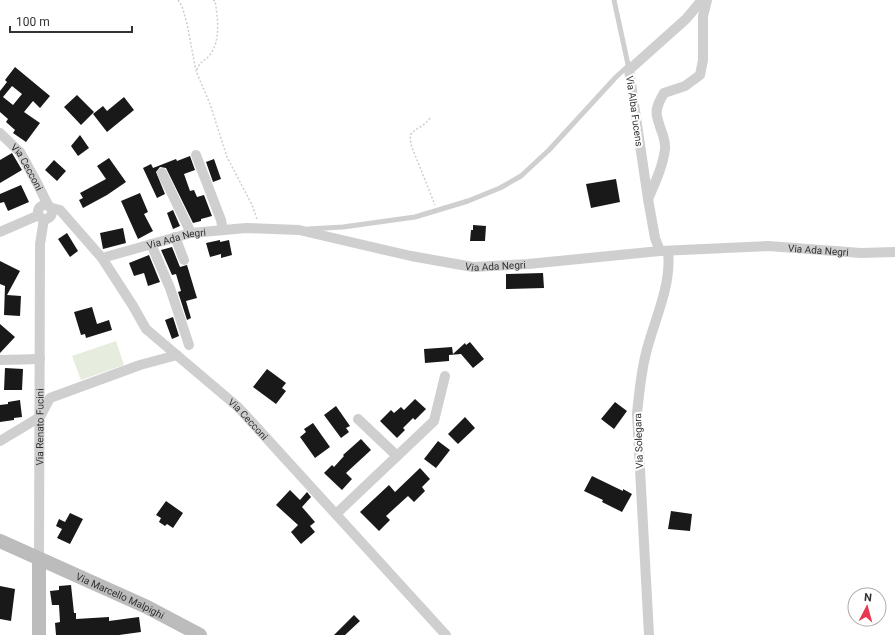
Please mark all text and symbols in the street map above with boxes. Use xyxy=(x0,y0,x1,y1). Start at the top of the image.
scale bar xyxy=(10,8,132,34)
text: 100 m xyxy=(16,15,50,29)
street label: Via Alba Fucens xyxy=(624,75,645,147)
street label: Via Cecconi xyxy=(9,142,45,192)
street label: Via Ada Negri xyxy=(146,227,206,251)
street label: Via Ada Negri xyxy=(788,243,849,258)
street label: Via Ada Negri xyxy=(464,259,526,273)
street label: Via Renato Fucini xyxy=(34,388,46,466)
street label: Via Cecconi xyxy=(226,396,270,442)
street label: Via Solegara xyxy=(632,413,645,469)
street label: Via Marcello Malpighi xyxy=(74,571,166,621)
north arrow xyxy=(847,587,887,627)
text: N xyxy=(863,591,873,604)

